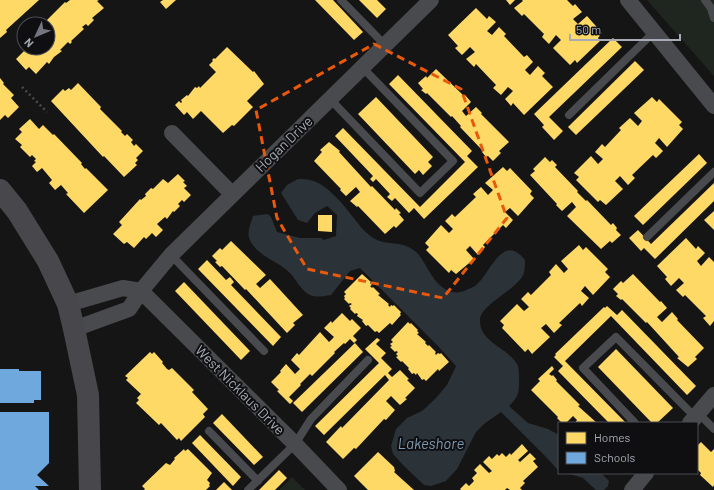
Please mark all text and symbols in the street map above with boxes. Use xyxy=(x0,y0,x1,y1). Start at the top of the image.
north arrow xyxy=(16,16,56,56)
scale bar xyxy=(570,16,680,42)
text: 50 m xyxy=(576,22,601,36)
text: N xyxy=(21,36,36,50)
street label: Hogan Drive xyxy=(252,112,316,175)
street label: West Nicklaus Drive xyxy=(192,341,289,438)
legend xyxy=(558,422,698,474)
text: Homes xyxy=(594,430,631,444)
water label: Lakeshore xyxy=(398,434,464,452)
text: Schools xyxy=(594,450,635,464)

